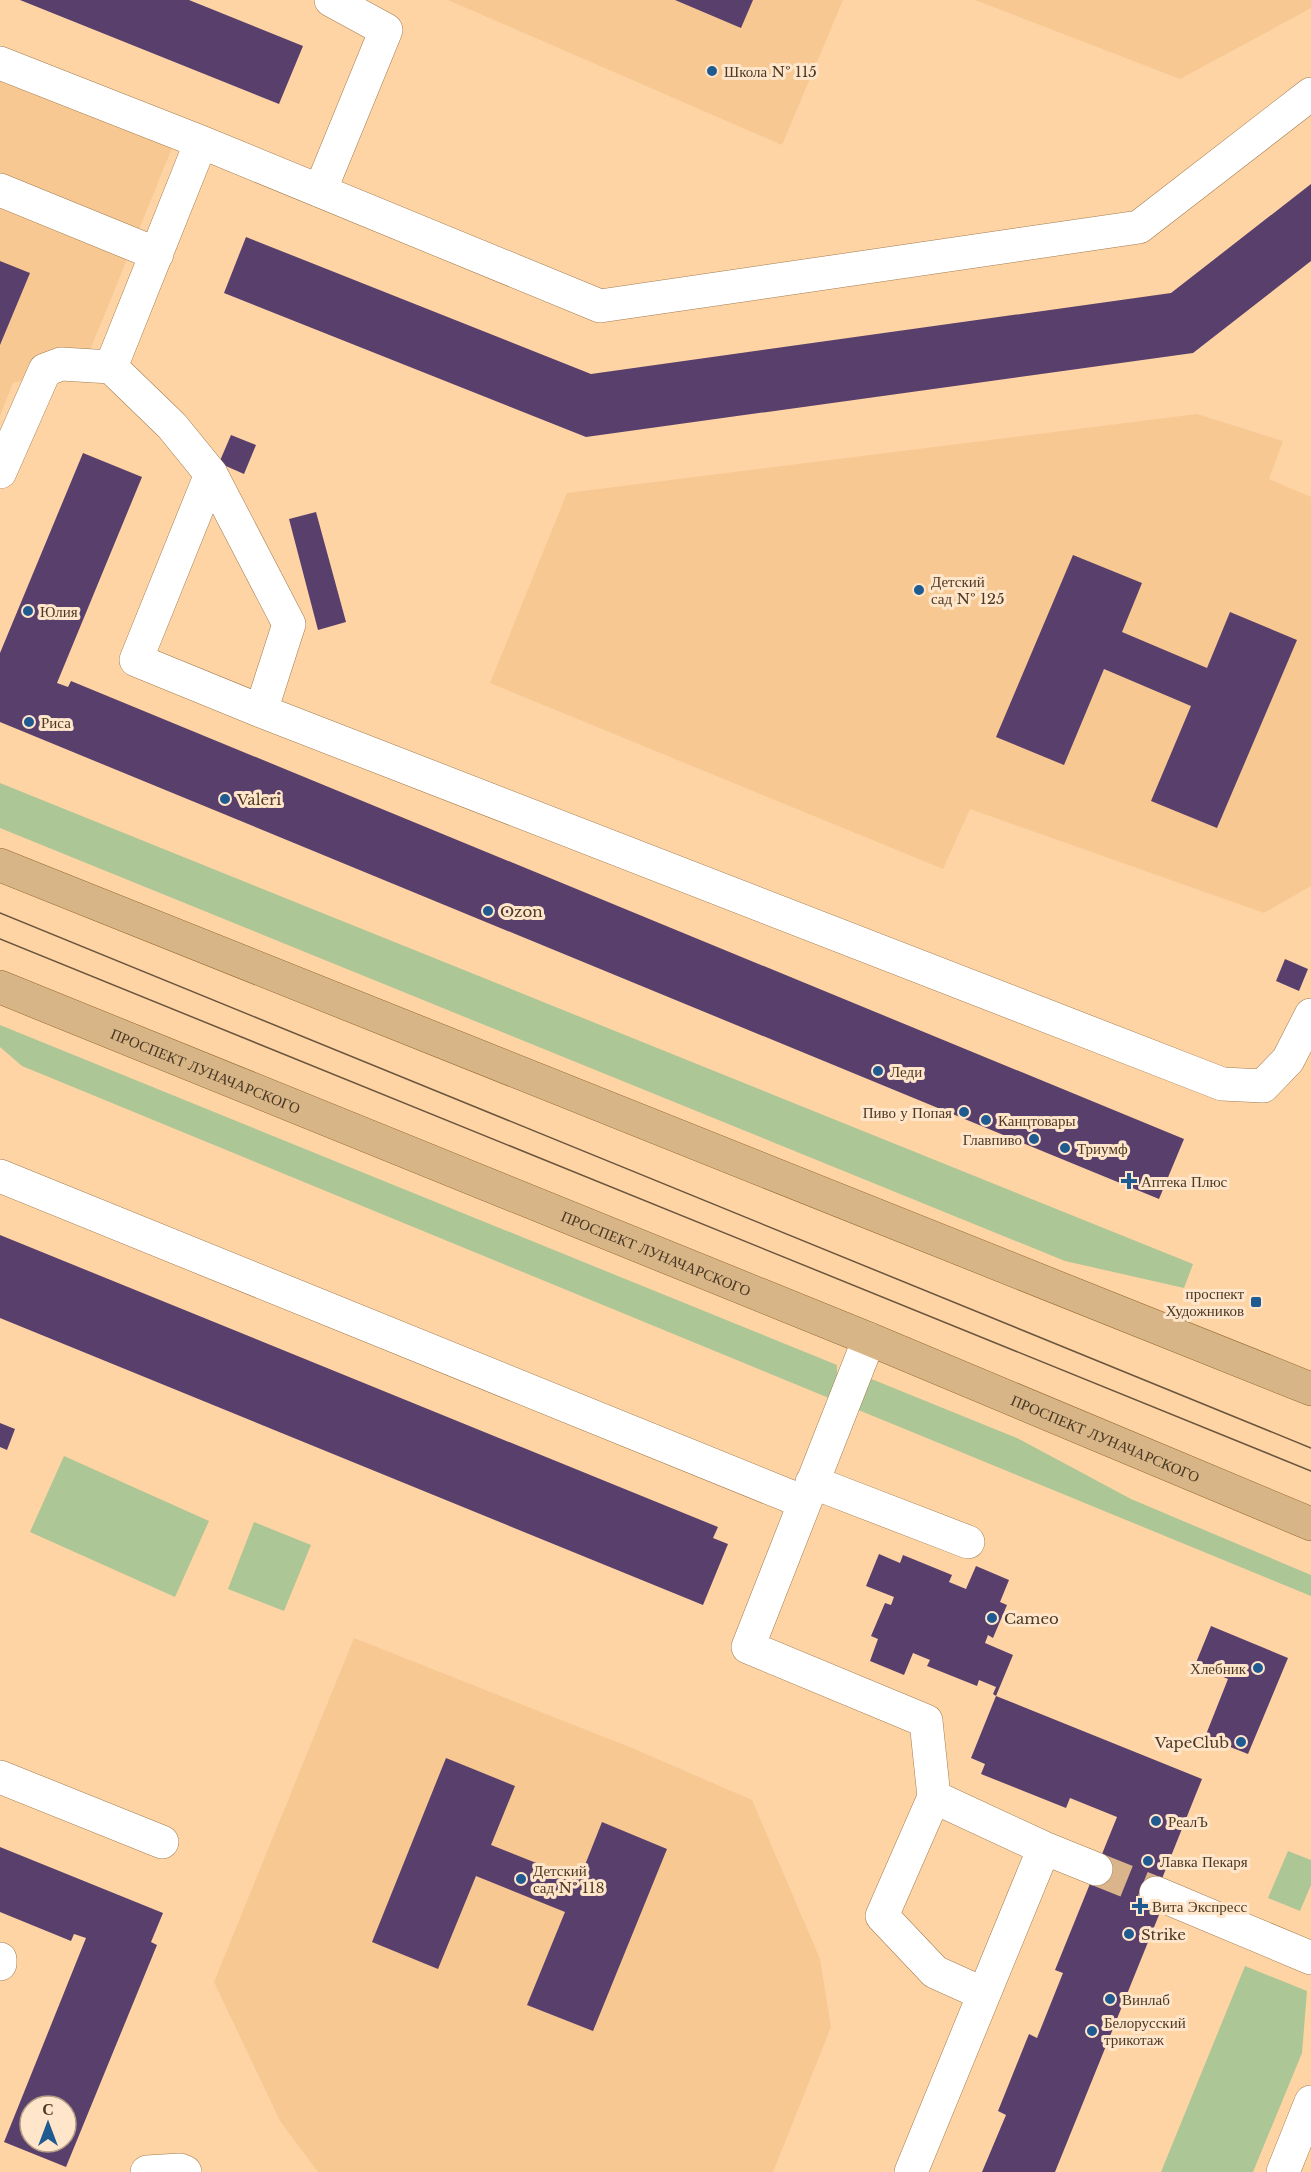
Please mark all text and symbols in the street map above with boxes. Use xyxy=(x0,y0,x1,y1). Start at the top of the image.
place label: Школа № 115 xyxy=(724,62,817,81)
marker: Школа № 115 xyxy=(705,64,719,78)
place label: Детский сад № 125 xyxy=(931,572,1004,608)
marker: Детский сад № 125 xyxy=(912,583,926,597)
place label: Юлия xyxy=(40,602,78,621)
marker: Юлия xyxy=(21,604,35,618)
place label: Риса xyxy=(41,713,71,732)
marker: Риса xyxy=(22,715,36,729)
place label: Valeri xyxy=(236,790,281,809)
marker: Valeri xyxy=(218,792,232,806)
place label: Ozon xyxy=(500,902,543,921)
marker: Ozon xyxy=(481,904,495,918)
street label: ПРОСПЕКТ ЛУНАЧАРСКОГО xyxy=(108,1023,304,1117)
place label: Леди xyxy=(890,1062,922,1081)
marker: Леди xyxy=(871,1064,885,1078)
place label: Пиво у Попая xyxy=(863,1103,952,1122)
marker: Пиво у Попая xyxy=(957,1105,971,1119)
place label: Канцтовары xyxy=(998,1111,1076,1130)
marker: Канцтовары xyxy=(979,1113,993,1127)
place label: Главпиво xyxy=(963,1130,1022,1149)
marker: Главпиво xyxy=(1027,1132,1041,1146)
place label: Триумф xyxy=(1077,1139,1128,1158)
marker: Триумф xyxy=(1058,1141,1072,1155)
place label: Аптека Плюс xyxy=(1141,1172,1228,1191)
marker: Аптека Плюс xyxy=(1122,1174,1136,1188)
street label: ПРОСПЕКТ ЛУНАЧАРСКОГО xyxy=(559,1206,754,1300)
place label: проспект Художников xyxy=(1166,1284,1244,1320)
marker: проспект Художников xyxy=(1249,1295,1263,1309)
street label: ПРОСПЕКТ ЛУНАЧАРСКОГО xyxy=(1008,1390,1203,1486)
place label: Cameo xyxy=(1004,1609,1059,1628)
marker: Cameo xyxy=(985,1611,999,1625)
place label: Хлебник xyxy=(1190,1659,1247,1678)
marker: Хлебник xyxy=(1251,1661,1265,1675)
place label: VapeClub xyxy=(1154,1733,1229,1752)
marker: VapeClub xyxy=(1234,1735,1248,1749)
place label: РеалЪ xyxy=(1168,1812,1208,1831)
marker: РеалЪ xyxy=(1149,1814,1163,1828)
place label: Лавка Пекаря xyxy=(1160,1852,1248,1871)
marker: Лавка Пекаря xyxy=(1141,1854,1155,1868)
place label: Детский сад № 118 xyxy=(533,1861,605,1897)
marker: Детский сад № 118 xyxy=(514,1872,528,1886)
place label: Вита Экспресс xyxy=(1152,1897,1247,1916)
marker: Вита Экспресс xyxy=(1133,1899,1147,1913)
place label: Strike xyxy=(1141,1925,1186,1944)
marker: Strike xyxy=(1122,1927,1136,1941)
place label: Винлаб xyxy=(1122,1990,1170,2009)
marker: Винлаб xyxy=(1103,1992,1117,2006)
place label: Белорусский трикотаж xyxy=(1104,2013,1186,2049)
marker: Белорусский трикотаж xyxy=(1085,2024,1099,2038)
north arrow xyxy=(18,2094,78,2154)
text: С xyxy=(42,2099,54,2119)

